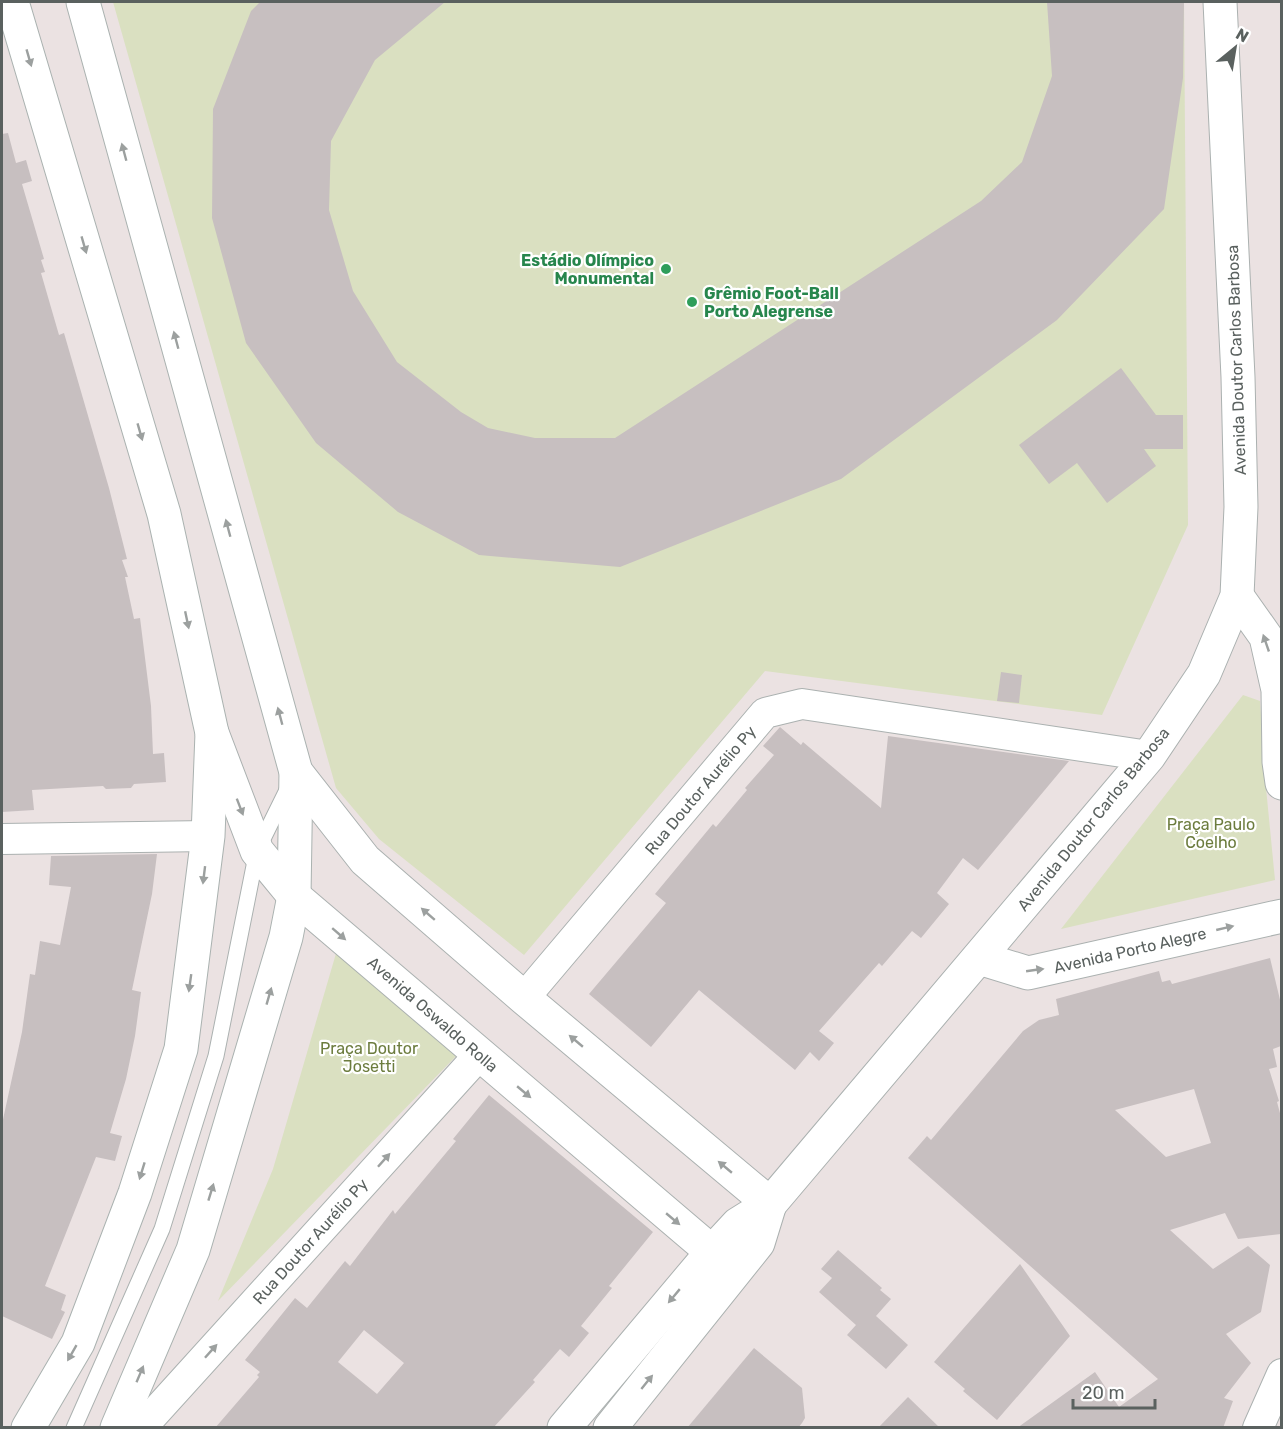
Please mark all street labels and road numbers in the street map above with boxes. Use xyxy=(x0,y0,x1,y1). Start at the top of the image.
street label: Avenida Doutor Carlos Barbosa xyxy=(1223,244,1250,476)
street label: Rua Doutor Aurélio Py xyxy=(641,722,760,859)
street label: Avenida Doutor Carlos Barbosa xyxy=(1013,724,1173,915)
street label: Avenida Porto Alegre xyxy=(1052,924,1208,977)
street label: Avenida Oswaldo Rolla xyxy=(364,953,502,1076)
street label: Rua Doutor Aurélio Py xyxy=(249,1174,372,1308)

